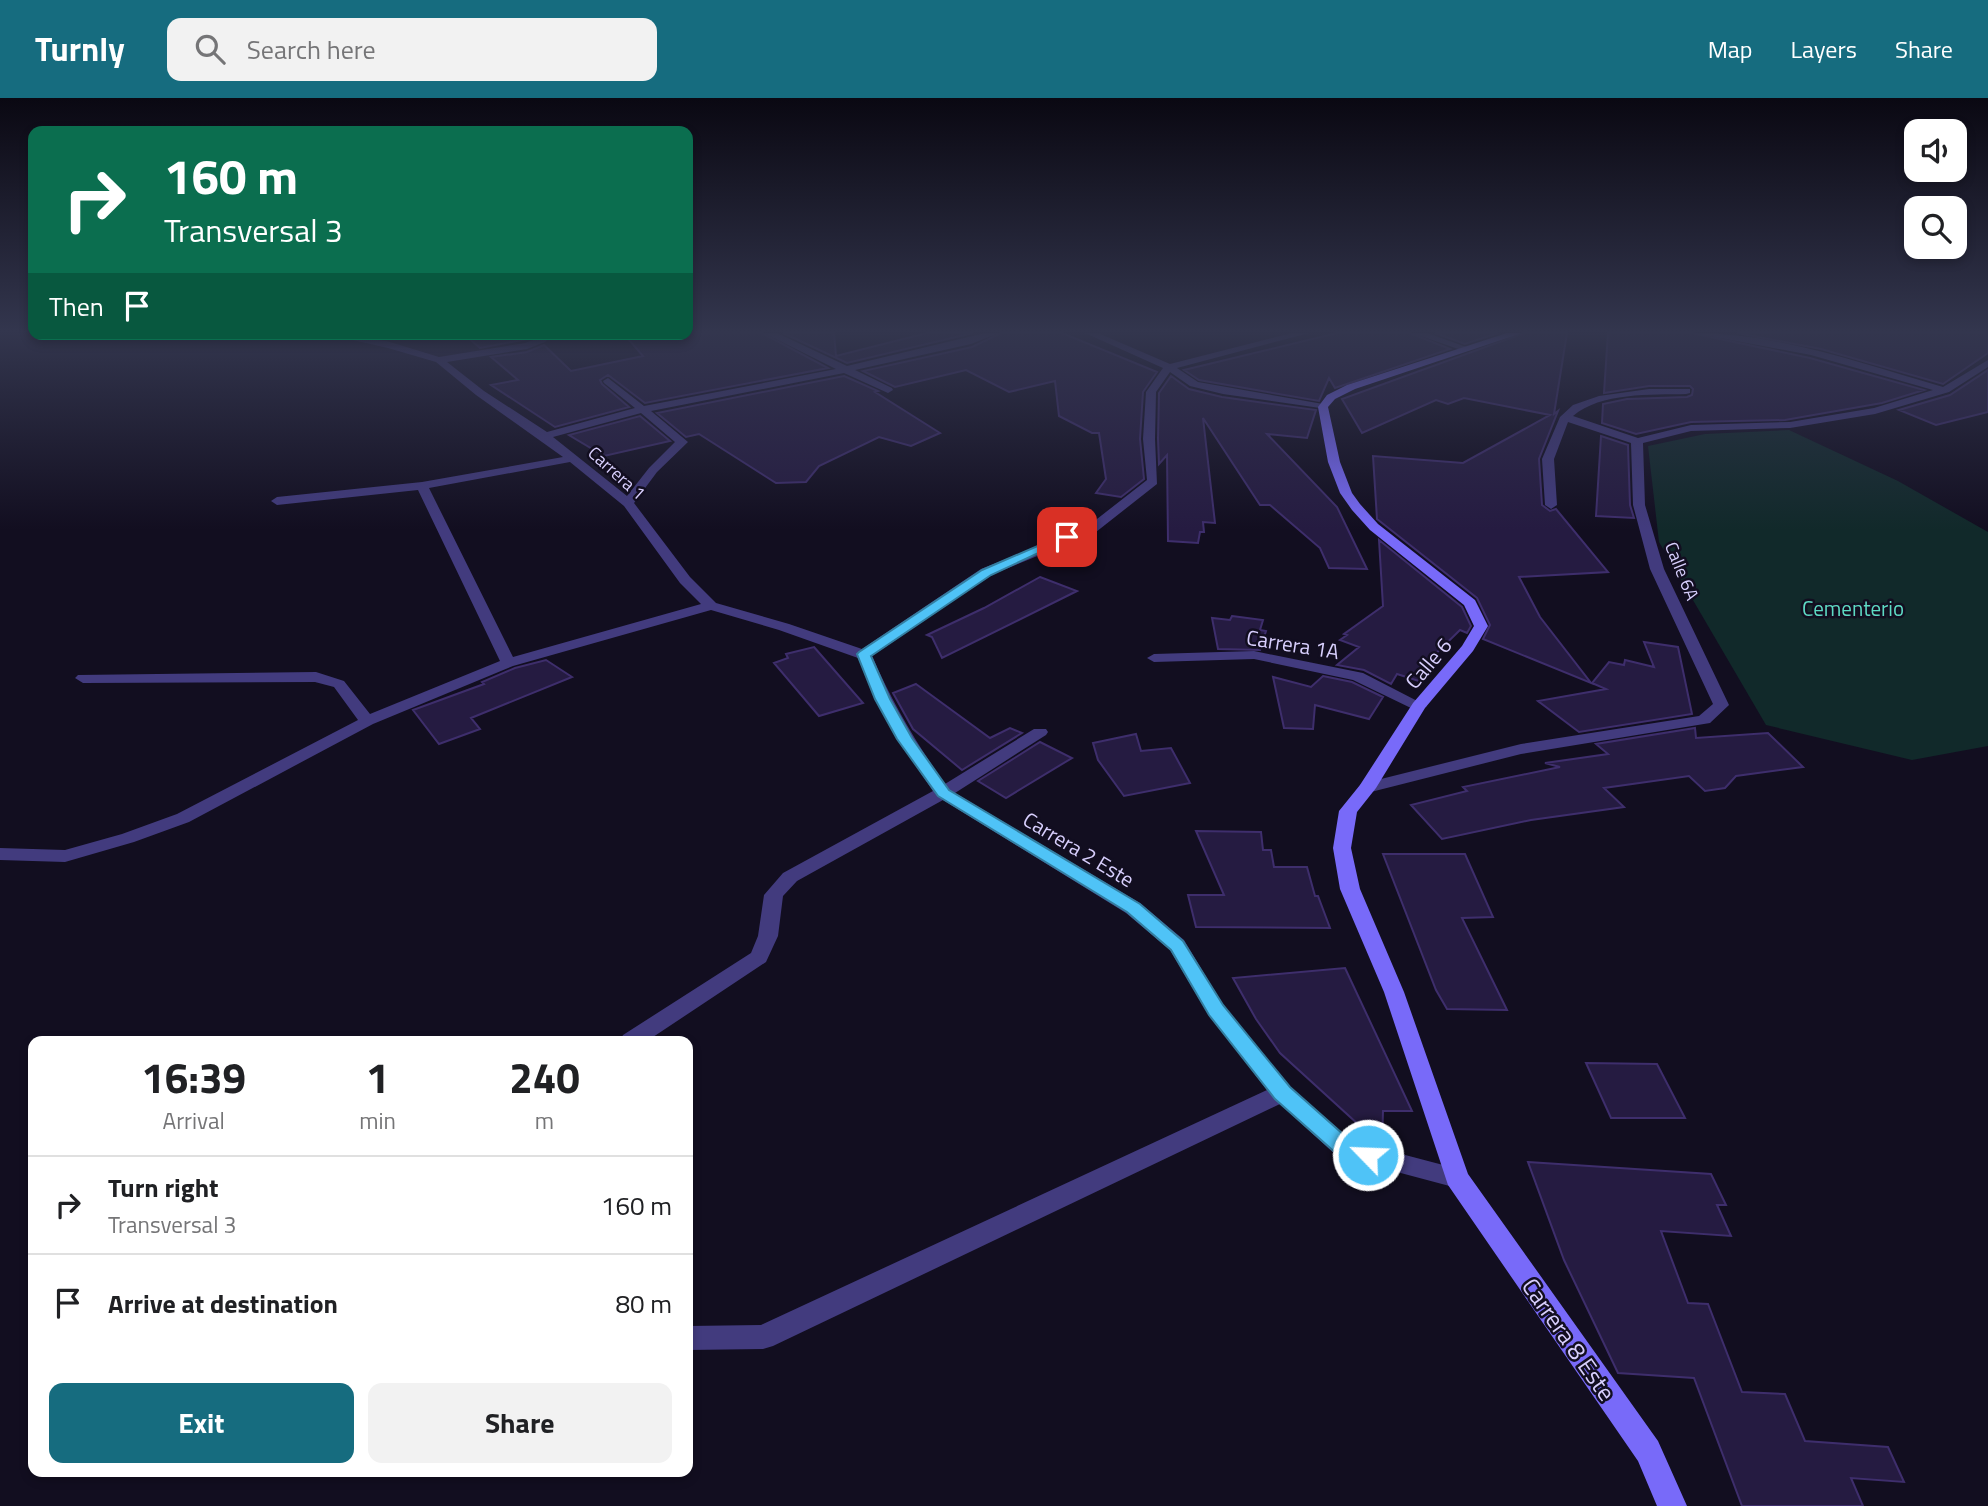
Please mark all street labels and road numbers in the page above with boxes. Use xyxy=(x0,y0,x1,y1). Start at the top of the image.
street label: Carrera 1 xyxy=(582,440,652,506)
street label: Calle 6A xyxy=(1658,538,1706,605)
street label: Carrera 1A xyxy=(1244,621,1342,667)
street label: Calle 6 xyxy=(1397,630,1459,696)
street label: Carrera 2 Este xyxy=(1017,803,1141,895)
street label: Carrera 8 Este xyxy=(1513,1270,1625,1408)

